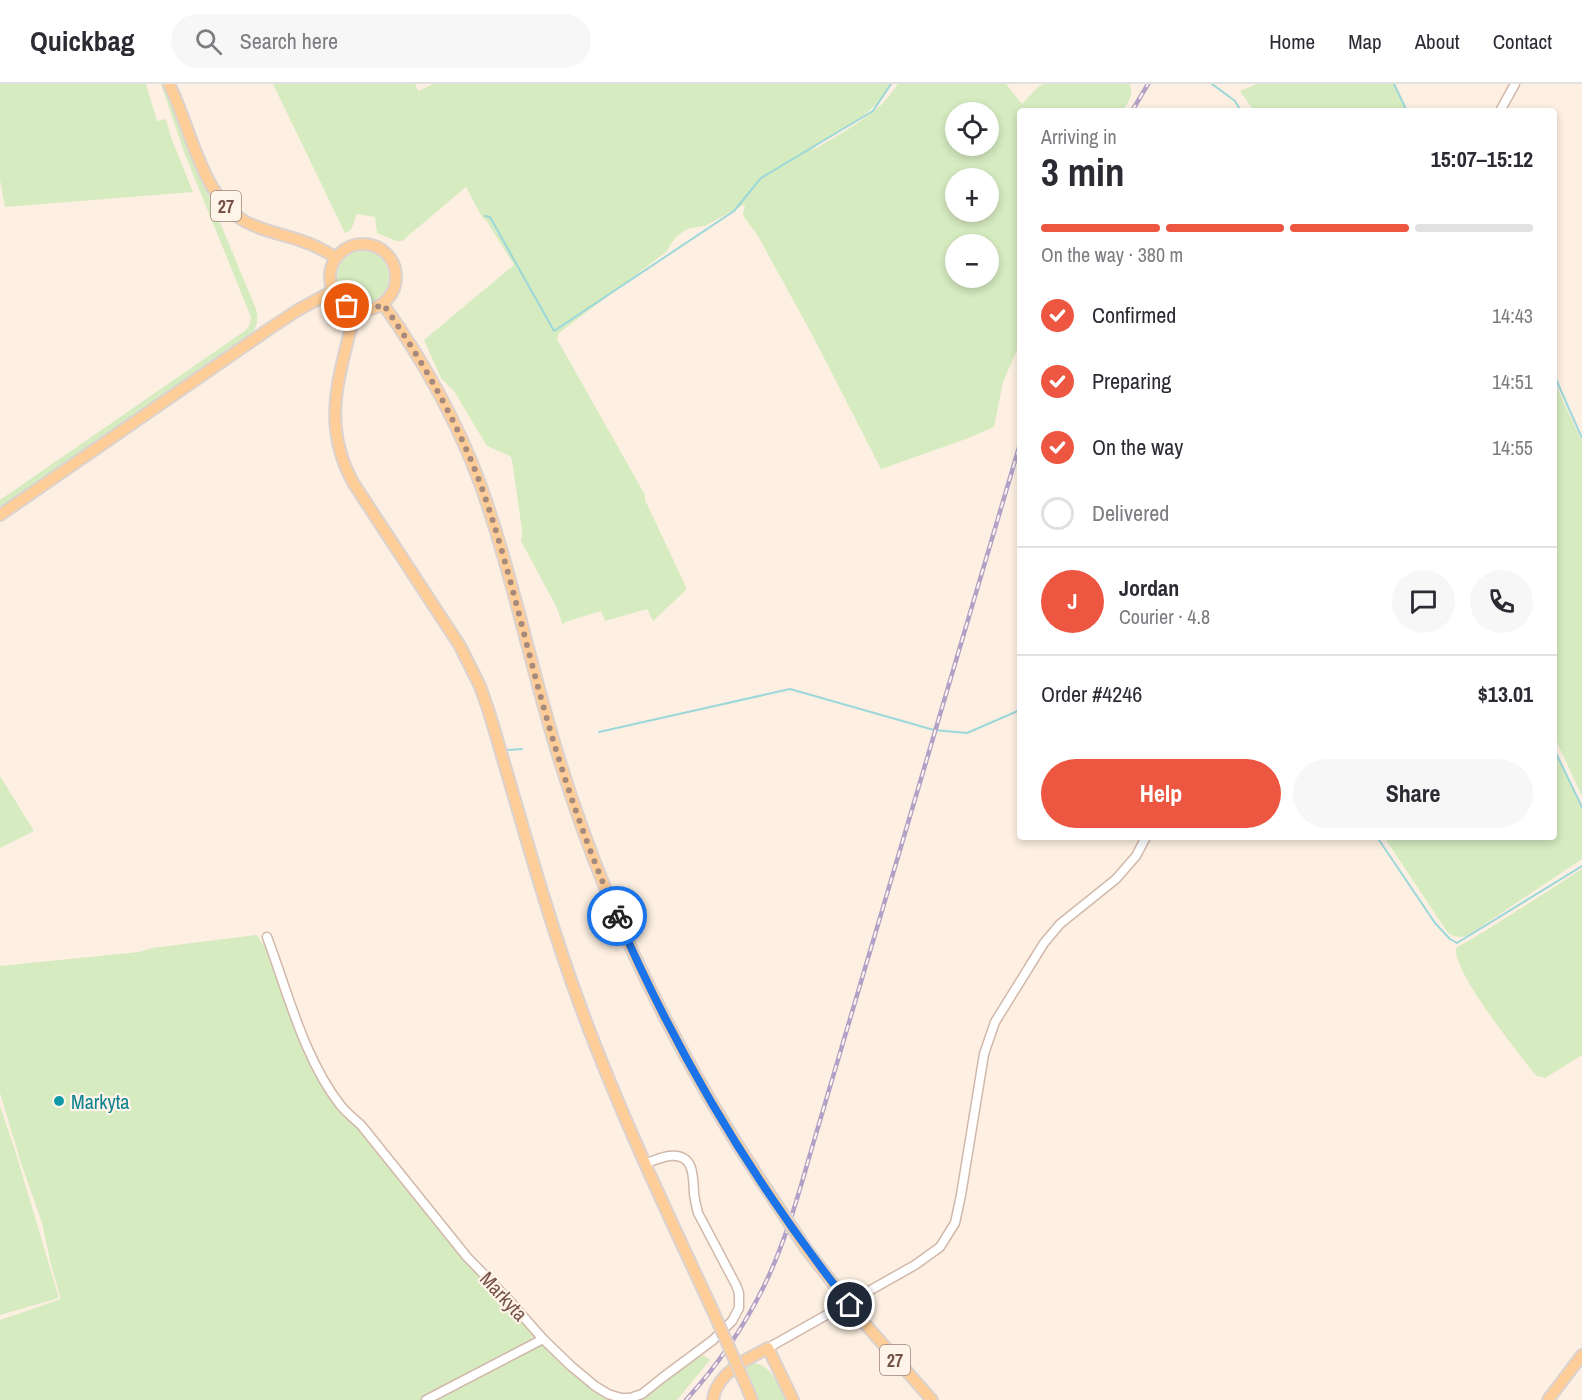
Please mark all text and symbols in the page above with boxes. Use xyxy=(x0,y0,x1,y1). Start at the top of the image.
search box xyxy=(171,14,591,68)
text: Quickbag xyxy=(30,22,135,60)
icon: search xyxy=(192,25,225,58)
text: Search here xyxy=(240,26,338,56)
text: Home xyxy=(1269,27,1315,56)
text: Map xyxy=(1348,27,1382,56)
text: About xyxy=(1415,27,1460,56)
text: Contact xyxy=(1493,27,1552,56)
map controls xyxy=(945,102,999,288)
button: locate xyxy=(945,102,999,156)
text: Arriving in xyxy=(1041,123,1117,150)
text: 15:07–15:12 xyxy=(1431,144,1533,174)
text: 3 min xyxy=(1041,146,1125,198)
button: + xyxy=(945,168,999,222)
road number: 27 xyxy=(211,191,241,221)
button: − xyxy=(945,234,999,288)
text: On the way · 380 m xyxy=(1041,241,1183,268)
pin xyxy=(321,280,372,331)
icon: bag xyxy=(330,289,363,322)
icon: check xyxy=(1041,299,1074,332)
text: Confirmed xyxy=(1092,300,1176,330)
text: 14:43 xyxy=(1492,302,1533,329)
icon: check xyxy=(1041,365,1074,398)
text: Preparing xyxy=(1092,366,1171,396)
text: 14:51 xyxy=(1492,368,1533,395)
icon: check xyxy=(1041,431,1074,464)
text: On the way xyxy=(1092,432,1183,462)
text: 14:55 xyxy=(1492,434,1533,461)
text: Delivered xyxy=(1092,498,1169,528)
button: chat xyxy=(1392,570,1455,633)
button: phone xyxy=(1470,570,1533,633)
text: Jordan xyxy=(1119,573,1179,603)
text: J xyxy=(1067,586,1078,616)
text: Courier · 4.8 xyxy=(1119,603,1210,630)
text: Order #4246 xyxy=(1041,679,1142,709)
text: $13.01 xyxy=(1478,679,1533,709)
button: Help xyxy=(1041,759,1281,828)
button: Share xyxy=(1293,759,1533,828)
courier xyxy=(587,886,647,946)
icon: bike xyxy=(601,900,634,933)
place label: Markyta xyxy=(71,1088,129,1115)
marker: Markyta xyxy=(52,1094,66,1108)
street label: Markyta xyxy=(474,1265,534,1327)
pin xyxy=(824,1279,875,1330)
icon: home xyxy=(833,1288,866,1321)
road number: 27 xyxy=(880,1345,910,1375)

